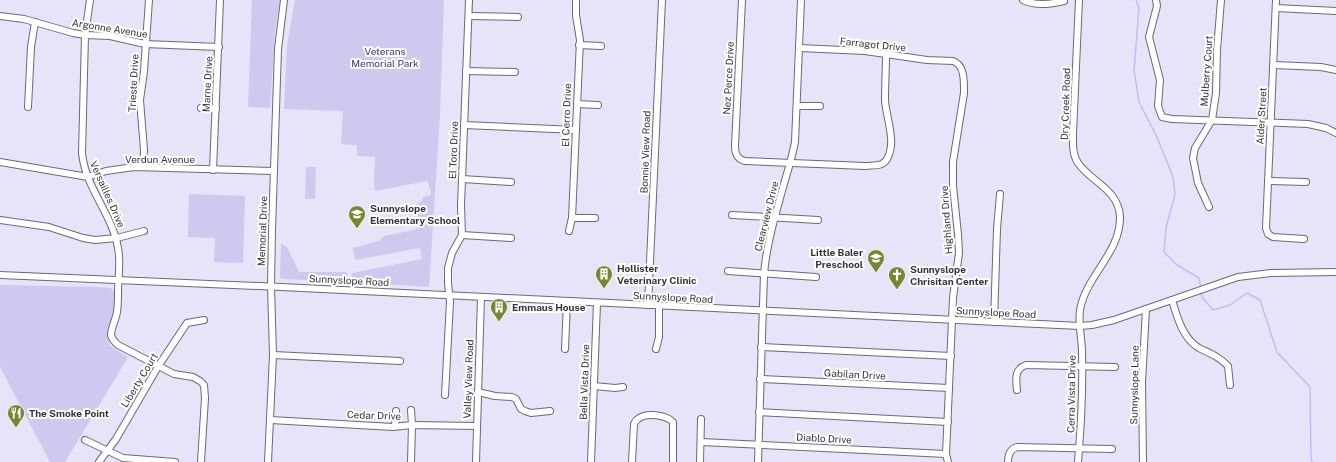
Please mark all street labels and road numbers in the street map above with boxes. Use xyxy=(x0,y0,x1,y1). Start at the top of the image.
street label: Argonne Avenue xyxy=(71,16,149,40)
street label: Farragot Drive xyxy=(839,35,907,53)
street label: Mulberry Court xyxy=(1198,35,1214,107)
street label: Nez Perce Drive xyxy=(720,41,736,115)
street label: Trieste Drive xyxy=(125,53,141,112)
street label: Marne Drive xyxy=(200,55,214,112)
street label: Dry Creek Road xyxy=(1058,68,1072,140)
street label: El Cerro Drive xyxy=(559,83,573,147)
street label: Alder Street xyxy=(1254,87,1268,145)
street label: Bonnie View Road xyxy=(638,110,652,194)
street label: El Toro Drive xyxy=(446,120,460,179)
street label: Verdun Avenue xyxy=(125,153,195,165)
street label: Versailles Drive xyxy=(88,159,128,229)
street label: Clearview Drive xyxy=(751,179,781,252)
street label: Highland Drive xyxy=(938,185,954,255)
street label: Memorial Drive xyxy=(255,195,269,266)
street label: Sunnyslope Road xyxy=(309,272,389,288)
street label: Sunnyslope Road xyxy=(633,289,713,305)
street label: Sunnyslope Road xyxy=(956,304,1036,320)
street label: Valley View Road xyxy=(461,339,475,419)
street label: Bella Vista Drive xyxy=(577,344,591,420)
street label: Sunnyslope Lane xyxy=(1127,345,1141,425)
street label: Liberty Court xyxy=(118,351,160,409)
street label: Cerra Vista Drive xyxy=(1064,355,1078,433)
street label: Gabilan Drive xyxy=(824,366,887,382)
street label: Cedar Drive xyxy=(347,408,402,422)
street label: Diablo Drive xyxy=(796,431,852,445)

